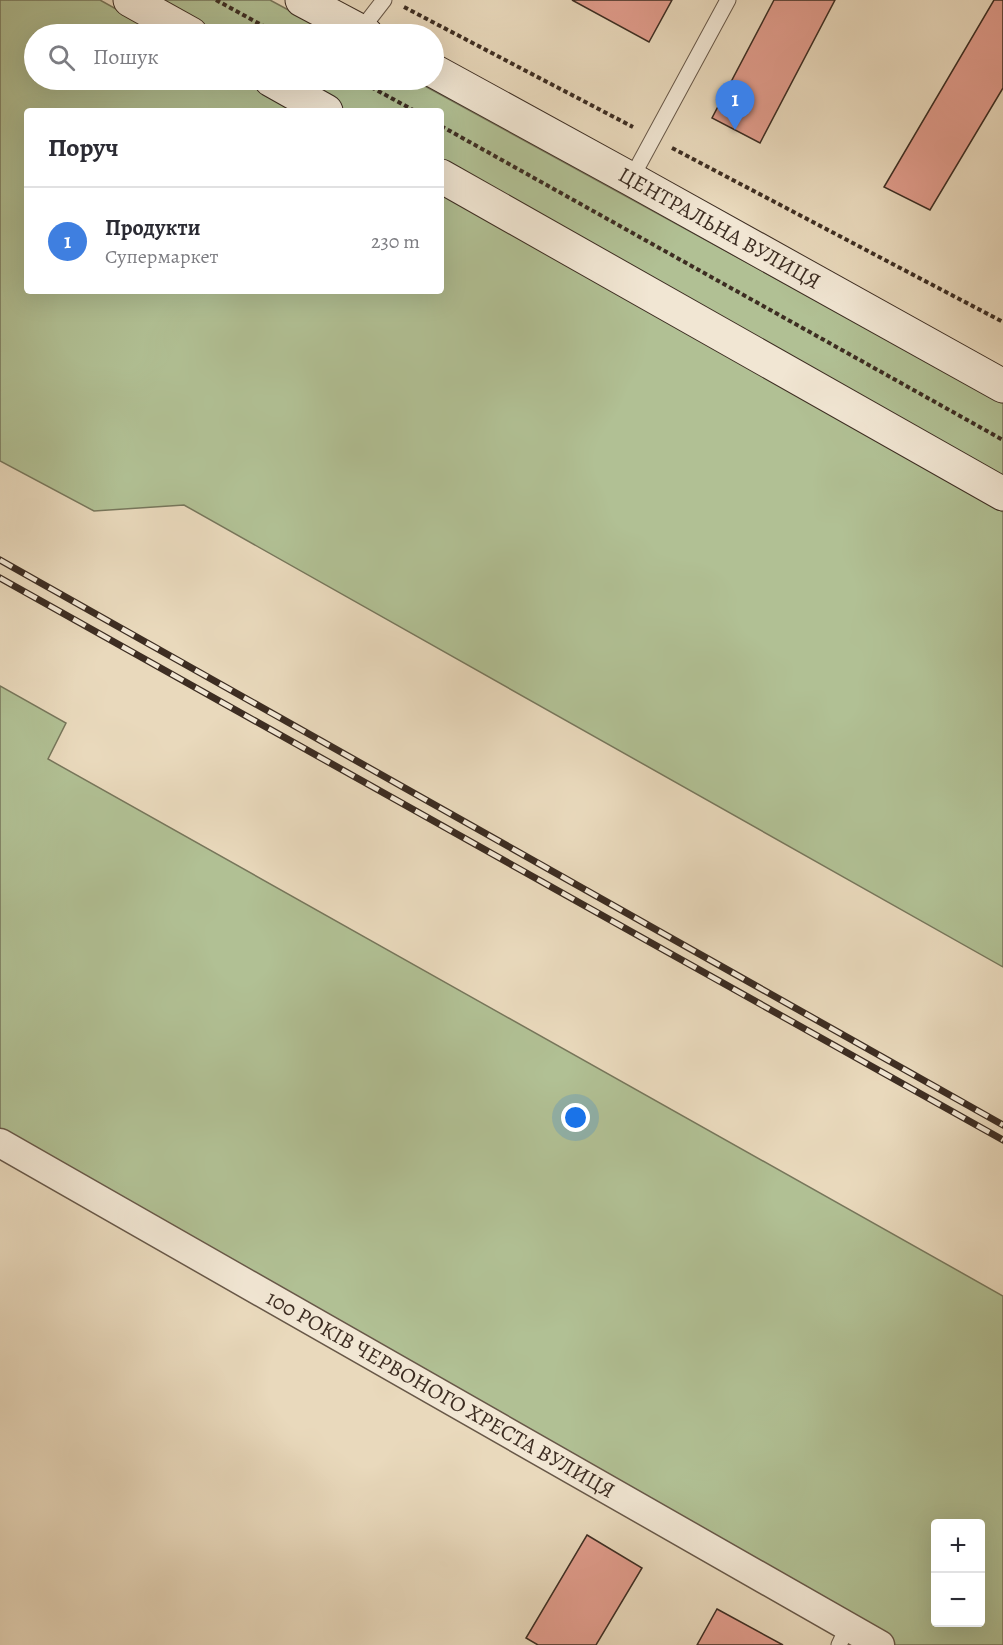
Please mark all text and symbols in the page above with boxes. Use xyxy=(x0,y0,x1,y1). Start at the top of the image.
search box xyxy=(24,24,444,90)
icon: search xyxy=(45,41,78,74)
text: Пошук xyxy=(93,42,159,72)
pin: 1 xyxy=(716,80,754,130)
text: Поруч xyxy=(48,130,119,165)
street label: ЦЕНТРАЛЬНА ВУЛИЦЯ xyxy=(613,160,826,297)
text: Продукти xyxy=(105,213,200,243)
text: 1 xyxy=(64,228,71,255)
text: 230 m xyxy=(371,228,420,255)
text: Супермаркет xyxy=(105,243,219,270)
your location xyxy=(561,1103,590,1132)
street label: 100 РОКІВ ЧЕРВОНОГО ХРЕСТА ВУЛИЦЯ xyxy=(260,1283,620,1506)
map controls xyxy=(931,1519,985,1627)
button: + xyxy=(931,1519,985,1573)
button: − xyxy=(931,1573,985,1627)

